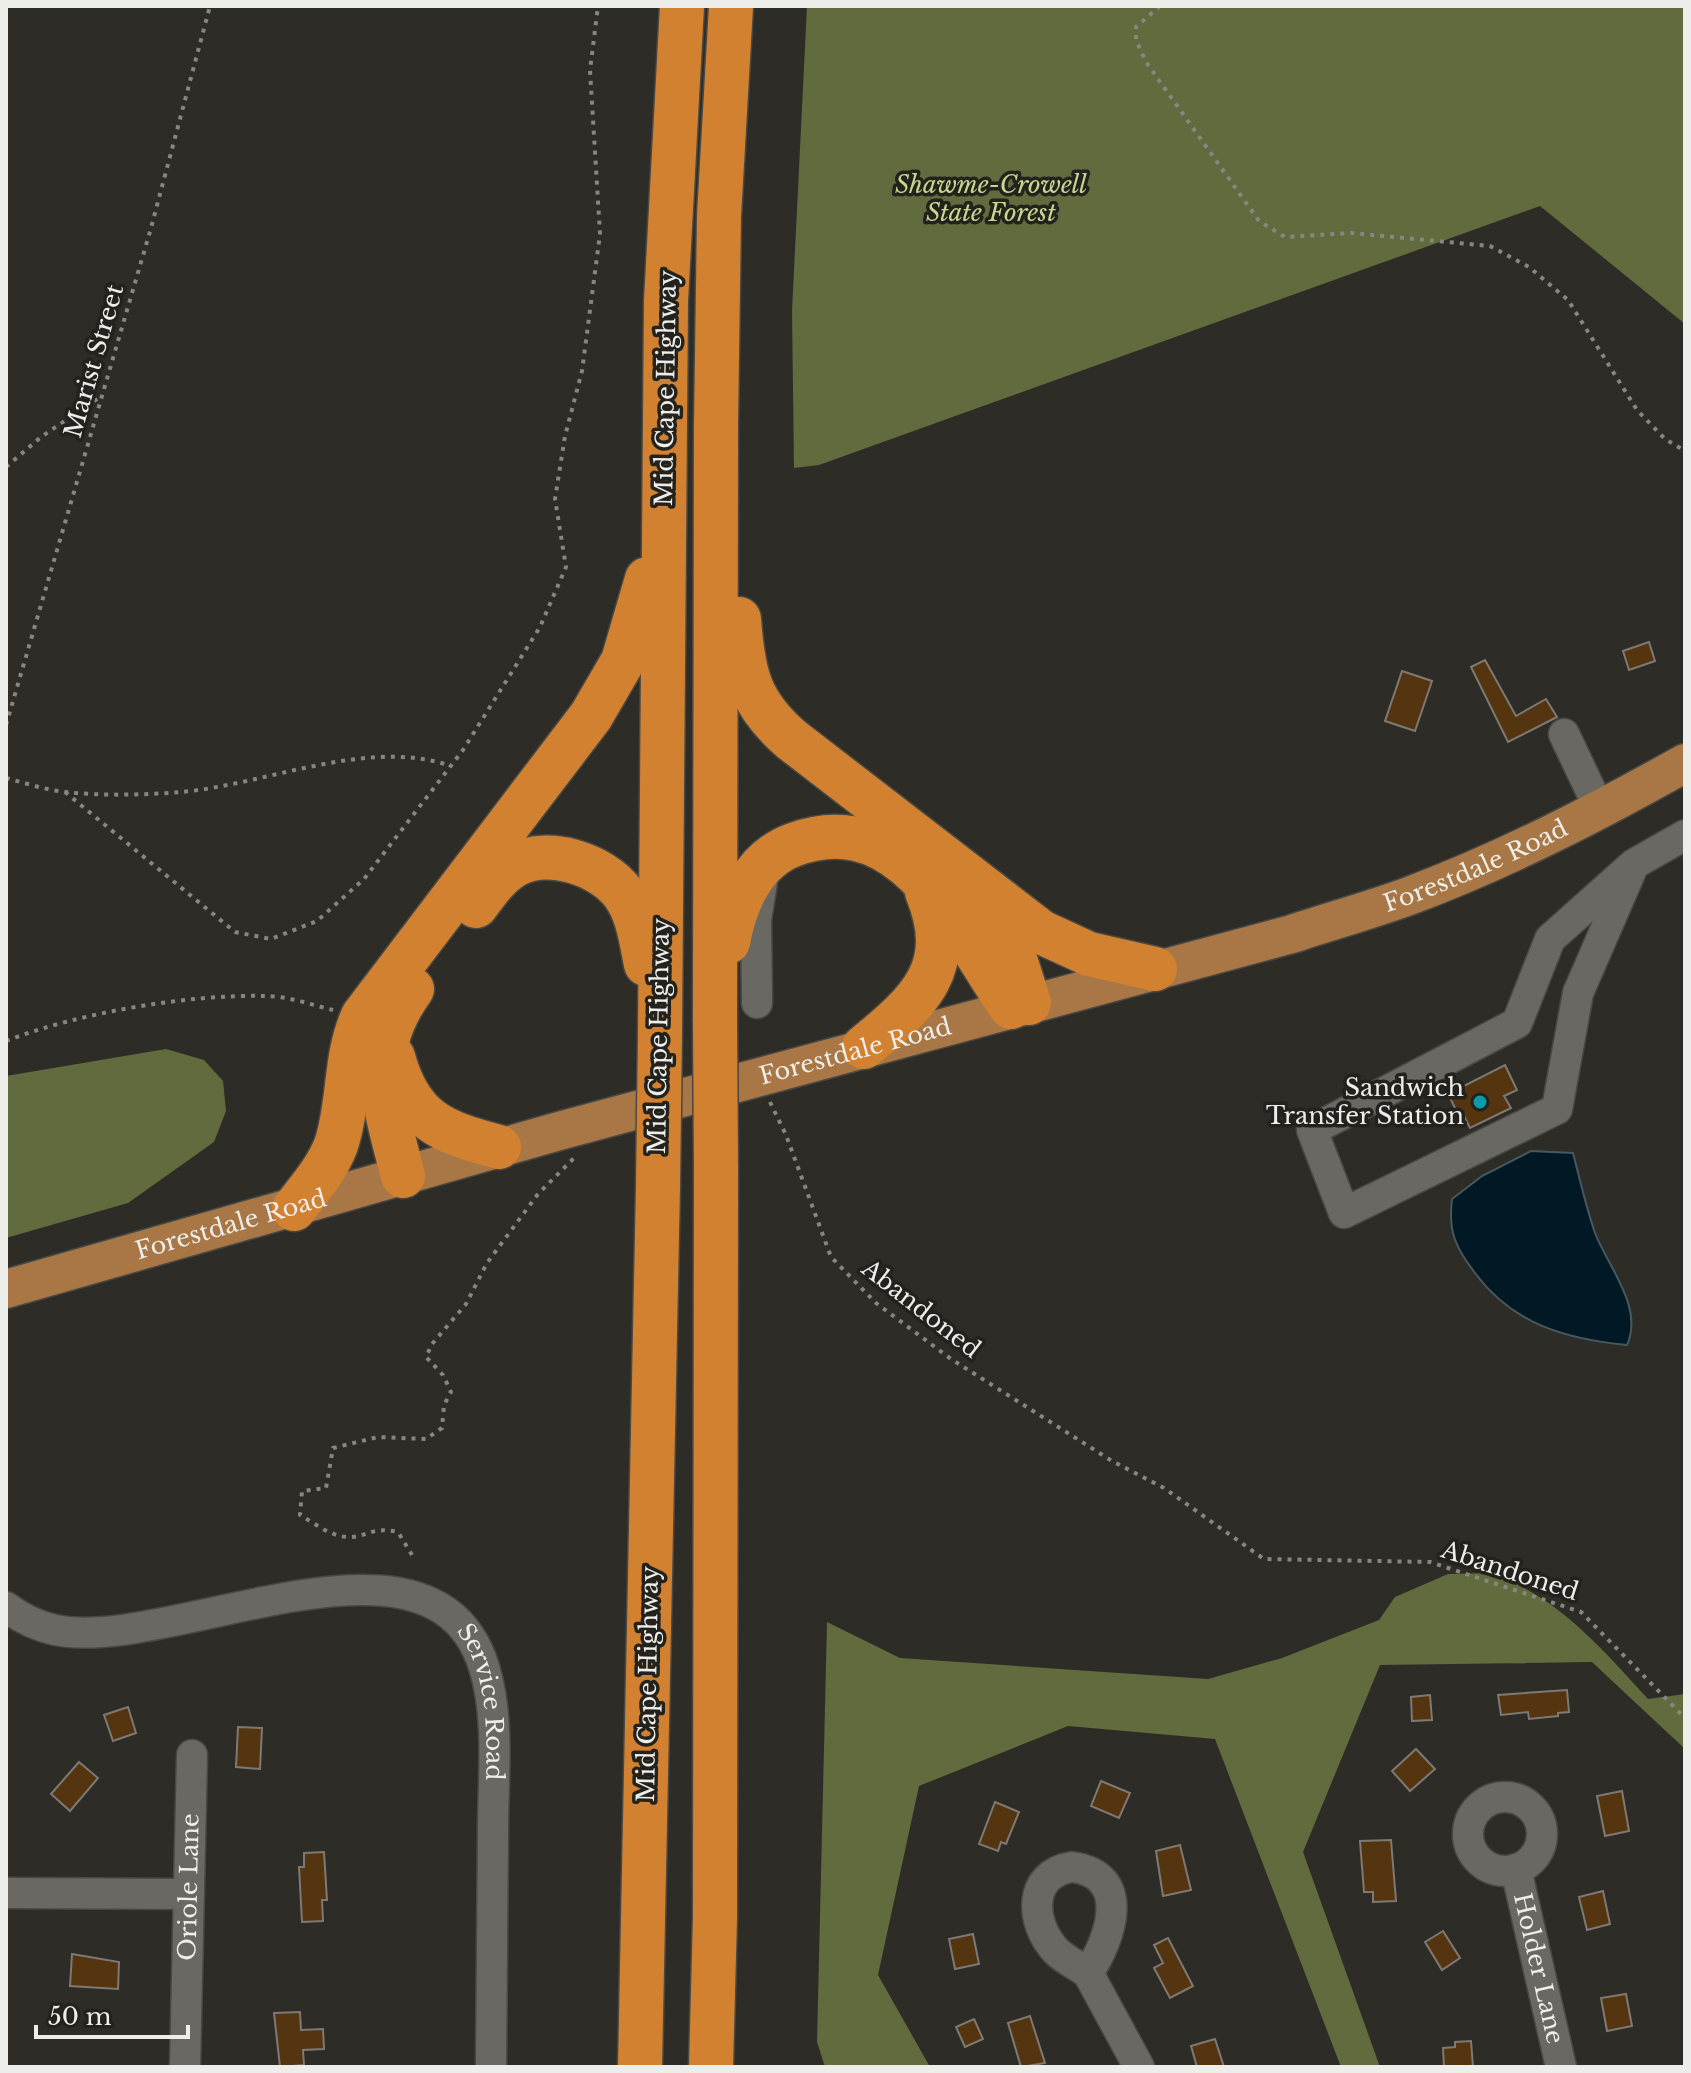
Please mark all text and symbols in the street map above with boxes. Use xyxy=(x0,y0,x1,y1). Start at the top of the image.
park label: Shawme-Crowell State Forest xyxy=(895,170,1087,227)
street label: Mid Cape Highway xyxy=(649,269,682,506)
street label: Marist Street xyxy=(58,281,129,441)
street label: Forestdale Road xyxy=(1380,813,1572,918)
street label: Mid Cape Highway xyxy=(642,917,675,1154)
street label: Forestdale Road xyxy=(756,1011,954,1091)
place label: Sandwich Transfer Station xyxy=(1266,1073,1464,1130)
marker: Sandwich Transfer Station xyxy=(1471,1093,1489,1111)
street label: Forestdale Road xyxy=(132,1183,330,1265)
street label: Abandoned xyxy=(855,1253,986,1364)
street label: Abandoned xyxy=(1437,1534,1582,1606)
street label: Mid Cape Highway xyxy=(631,1565,664,1802)
street label: Service Road xyxy=(451,1617,510,1781)
street label: Oriole Lane xyxy=(172,1813,205,1961)
street label: Holder Lane xyxy=(1508,1890,1570,2047)
scale bar xyxy=(36,1989,188,2039)
text: 50 m xyxy=(48,2002,112,2031)

